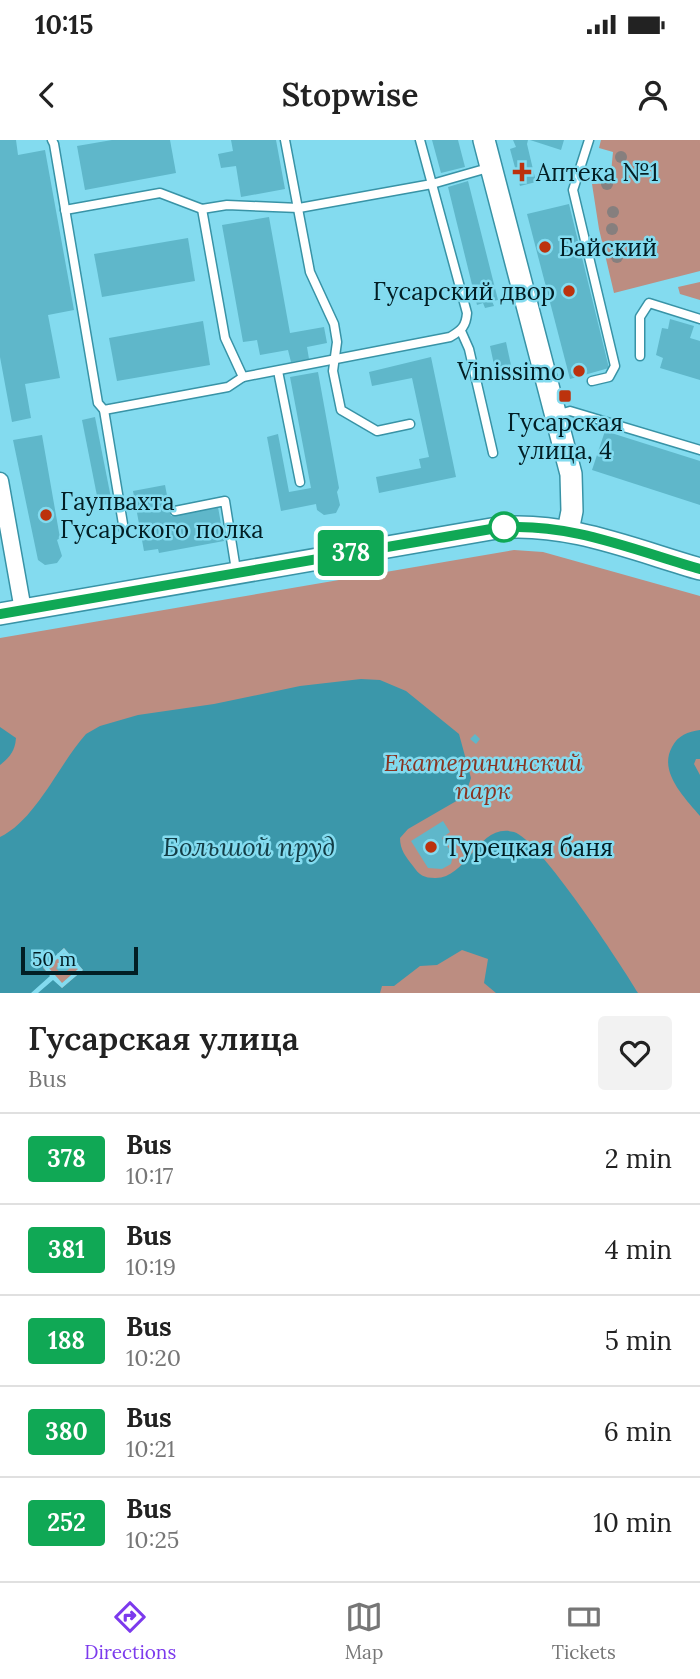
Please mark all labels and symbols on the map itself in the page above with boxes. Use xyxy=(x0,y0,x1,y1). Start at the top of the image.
place label: Аптека №1 xyxy=(535,157,659,188)
marker: Аптека №1 xyxy=(514,164,530,180)
place label: Байский xyxy=(559,232,657,263)
marker: Байский xyxy=(537,239,553,255)
place label: Гусарский двор xyxy=(373,276,555,307)
marker: Гусарский двор xyxy=(561,283,577,299)
place label: Vinissimo xyxy=(456,356,565,387)
marker: Vinissimo xyxy=(571,363,587,379)
marker: Гусарская улица, 4 xyxy=(557,388,573,404)
place label: Гусарская улица, 4 xyxy=(507,407,623,466)
place label: Гаупвахта Гусарского полка xyxy=(60,486,264,545)
marker: Гаупвахта Гусарского полка xyxy=(38,507,54,523)
unlabelled marker xyxy=(489,512,519,542)
line badge: 378 xyxy=(311,530,391,576)
park label: Екатерининский парк xyxy=(384,747,583,806)
water label: Большой пруд xyxy=(163,830,335,863)
place label: Турецкая баня xyxy=(445,832,613,863)
marker: Турецкая баня xyxy=(423,839,439,855)
scale bar xyxy=(21,944,138,976)

